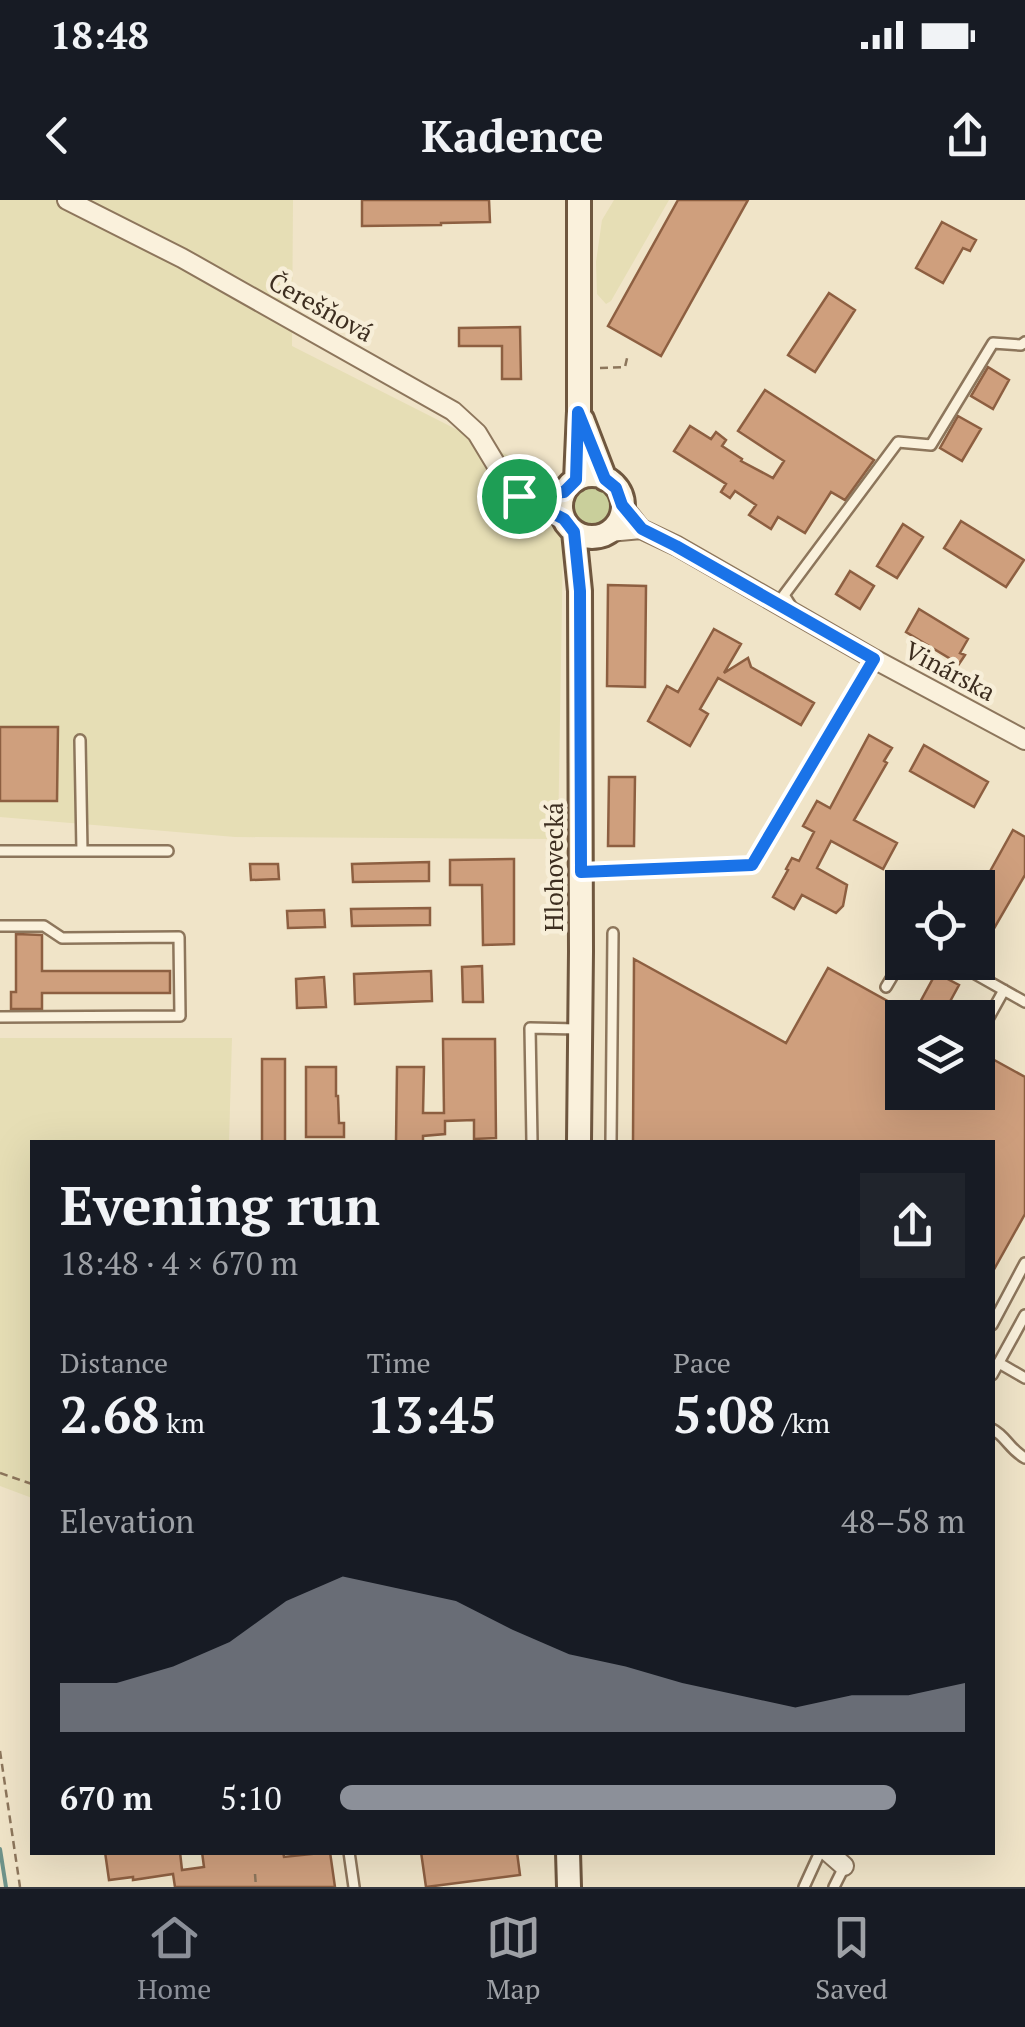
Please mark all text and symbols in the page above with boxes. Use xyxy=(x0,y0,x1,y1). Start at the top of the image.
text: 18:48 xyxy=(50,10,149,60)
text: Kadence xyxy=(421,105,604,165)
icon: back xyxy=(30,108,85,163)
icon: share xyxy=(940,108,995,163)
street label: Čerešňová xyxy=(263,264,380,349)
pin xyxy=(477,454,562,539)
icon: arrive xyxy=(492,469,547,524)
street label: Vinárska xyxy=(899,633,1002,708)
street label: Hlohovecká xyxy=(537,802,570,932)
map controls xyxy=(885,870,995,1110)
button: locate xyxy=(885,870,995,980)
button: layers xyxy=(885,1000,995,1110)
text: Evening run xyxy=(60,1168,380,1241)
button: share xyxy=(860,1173,965,1278)
text: 18:48 · 4 × 670 m xyxy=(60,1242,298,1284)
text: Distance xyxy=(60,1344,168,1381)
text: Time xyxy=(367,1344,431,1381)
text: Pace xyxy=(673,1344,731,1381)
text: 2.68 xyxy=(60,1381,160,1447)
text: 13:45 xyxy=(367,1381,497,1447)
text: 5:08 xyxy=(673,1381,775,1447)
text: km xyxy=(160,1404,205,1441)
text: /km xyxy=(775,1404,830,1441)
text: Elevation xyxy=(60,1500,194,1542)
text: 48–58 m xyxy=(841,1500,965,1542)
text: 670 m xyxy=(60,1777,152,1819)
text: 5:10 xyxy=(220,1777,282,1819)
tab: Home xyxy=(137,1910,211,2007)
tab: Map xyxy=(486,1910,541,2007)
tab: Saved xyxy=(815,1910,888,2007)

